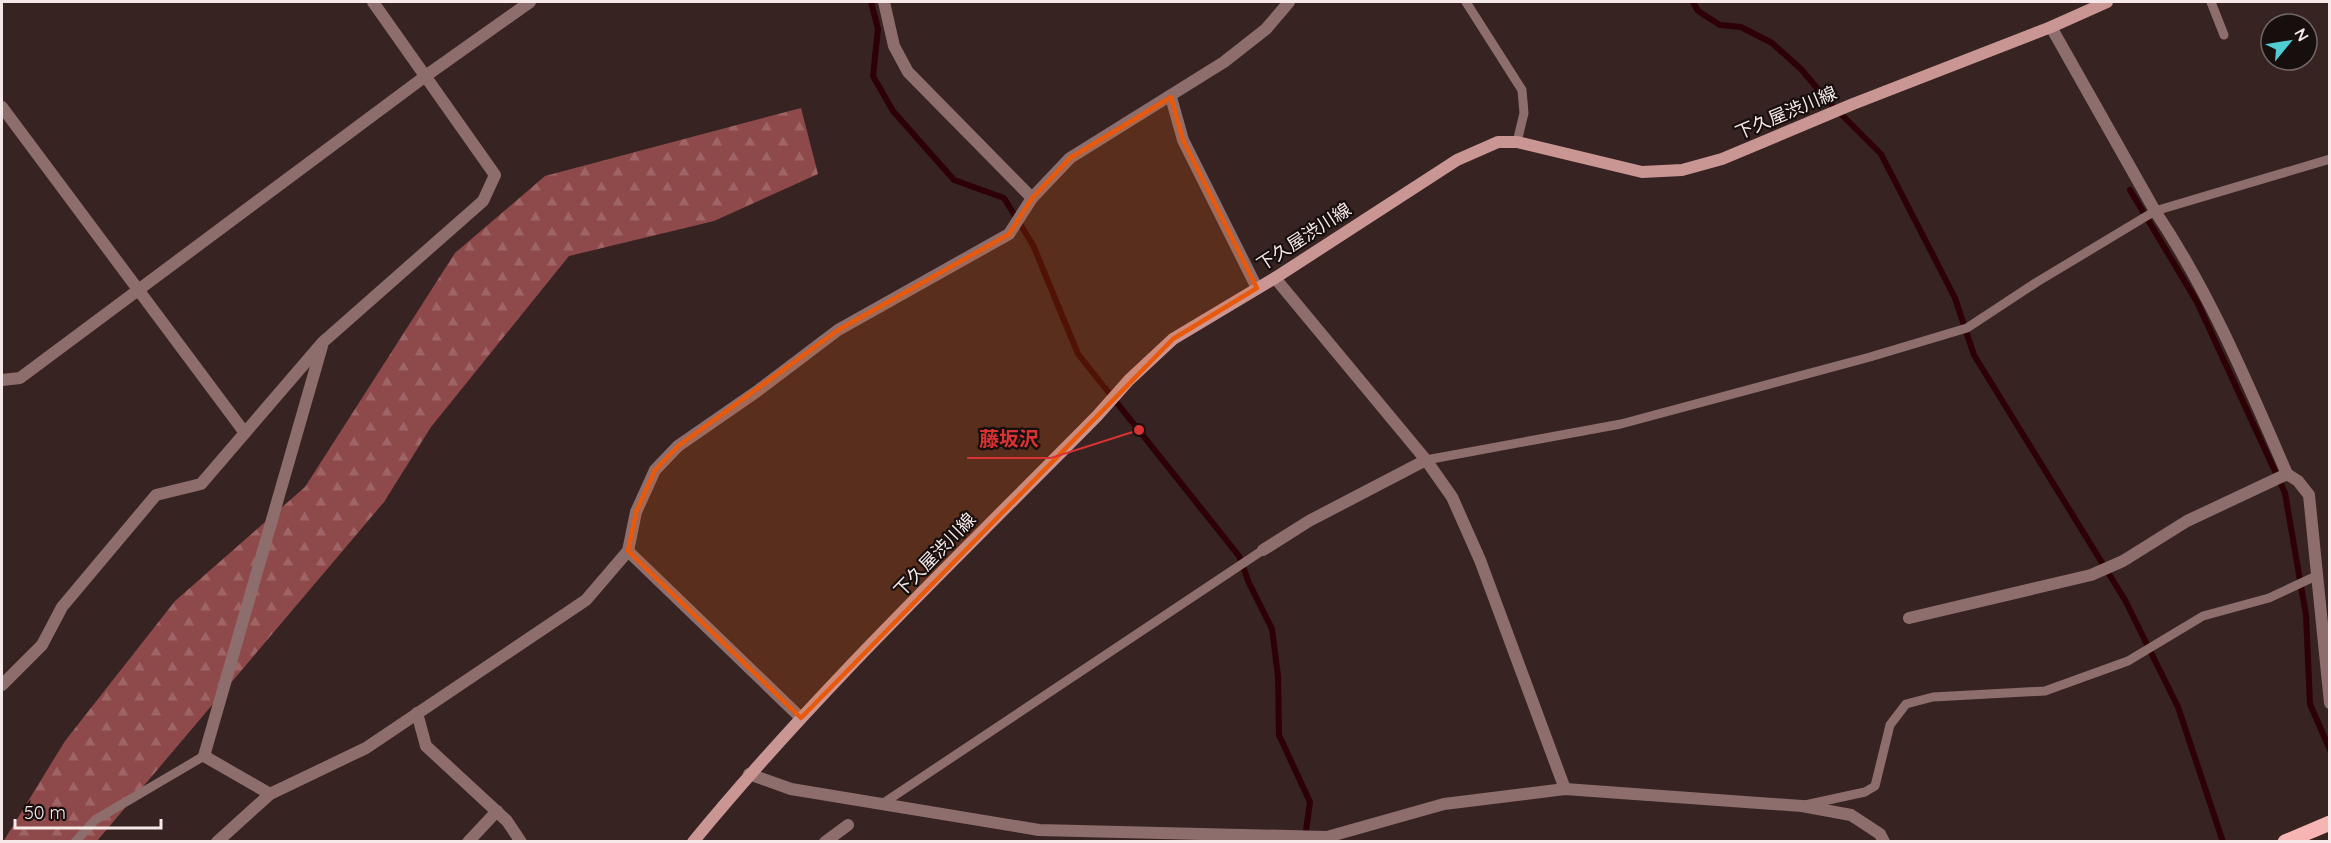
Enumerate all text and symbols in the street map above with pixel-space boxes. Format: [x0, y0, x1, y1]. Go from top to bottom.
north arrow [2259, 12, 2319, 72]
text: N [2290, 24, 2314, 45]
street label: 下久屋渋川線 [1732, 81, 1840, 144]
street label: 下久屋渋川線 [1252, 198, 1355, 276]
callout: 藤坂沢 [967, 420, 1051, 458]
text: 藤坂沢 [979, 426, 1039, 451]
street label: 下久屋渋川線 [889, 508, 980, 601]
scale bar [15, 792, 160, 830]
text: 50 m [24, 801, 66, 824]

